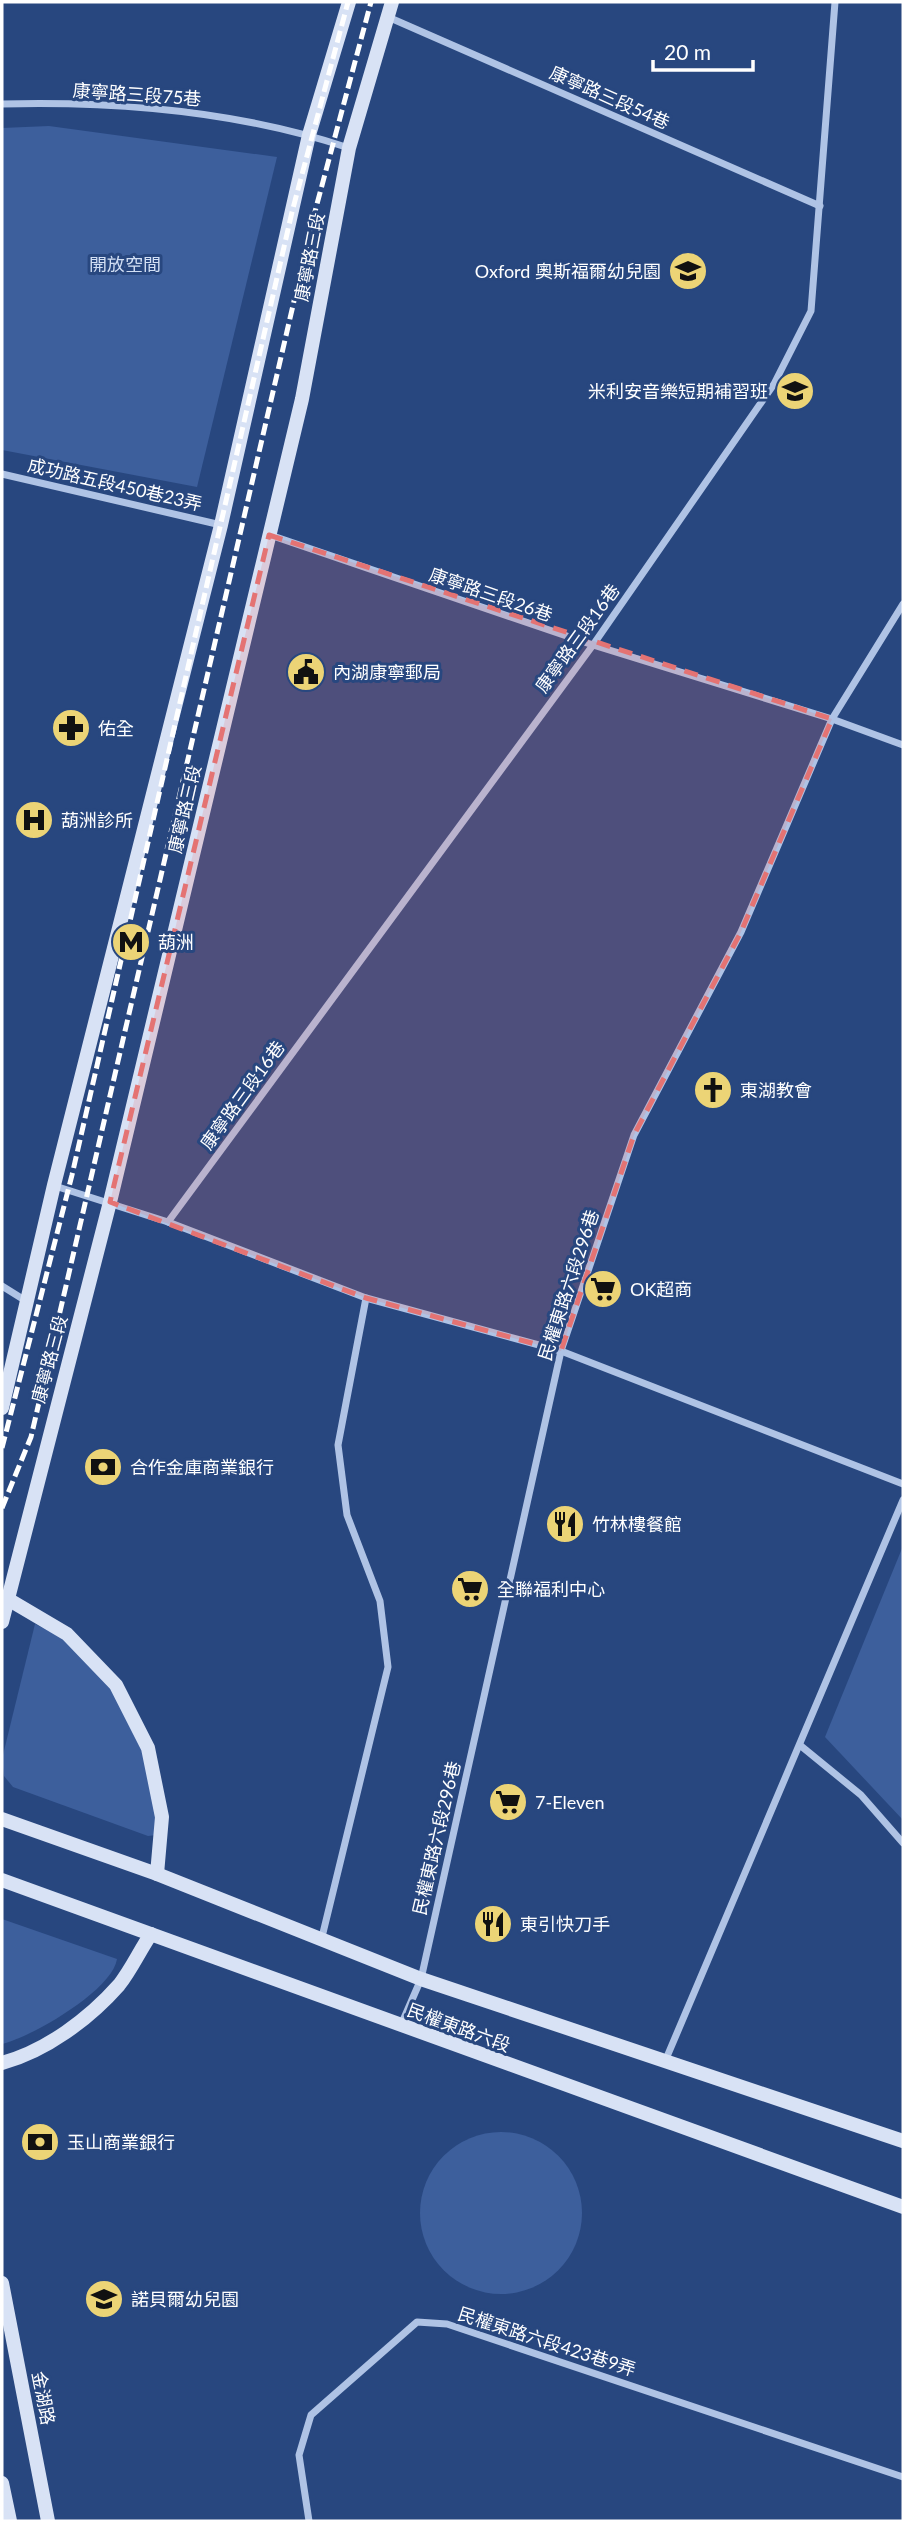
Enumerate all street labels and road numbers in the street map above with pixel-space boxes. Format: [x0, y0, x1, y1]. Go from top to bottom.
street label: 康寧路三段54巷 [547, 61, 673, 133]
street label: 康寧路三段75巷 [72, 79, 202, 109]
street label: 康寧路三段 [290, 211, 328, 303]
street label: 成功路五段450巷23弄 [26, 453, 204, 515]
street label: 康寧路三段26巷 [426, 563, 556, 625]
street label: 康寧路三段16巷 [530, 579, 624, 697]
street label: 康寧路三段 [163, 763, 205, 855]
street label: 康寧路三段16巷 [195, 1036, 289, 1154]
street label: 民權東路六段296巷 [533, 1207, 603, 1363]
street label: 康寧路三段 [27, 1313, 71, 1405]
street label: 民權東路六段296巷 [408, 1759, 464, 1917]
street label: 民權東路六段 [404, 1998, 514, 2056]
street label: 民權東路六段423巷9弄 [455, 2302, 639, 2380]
street label: 金湖路 [28, 2369, 60, 2427]

